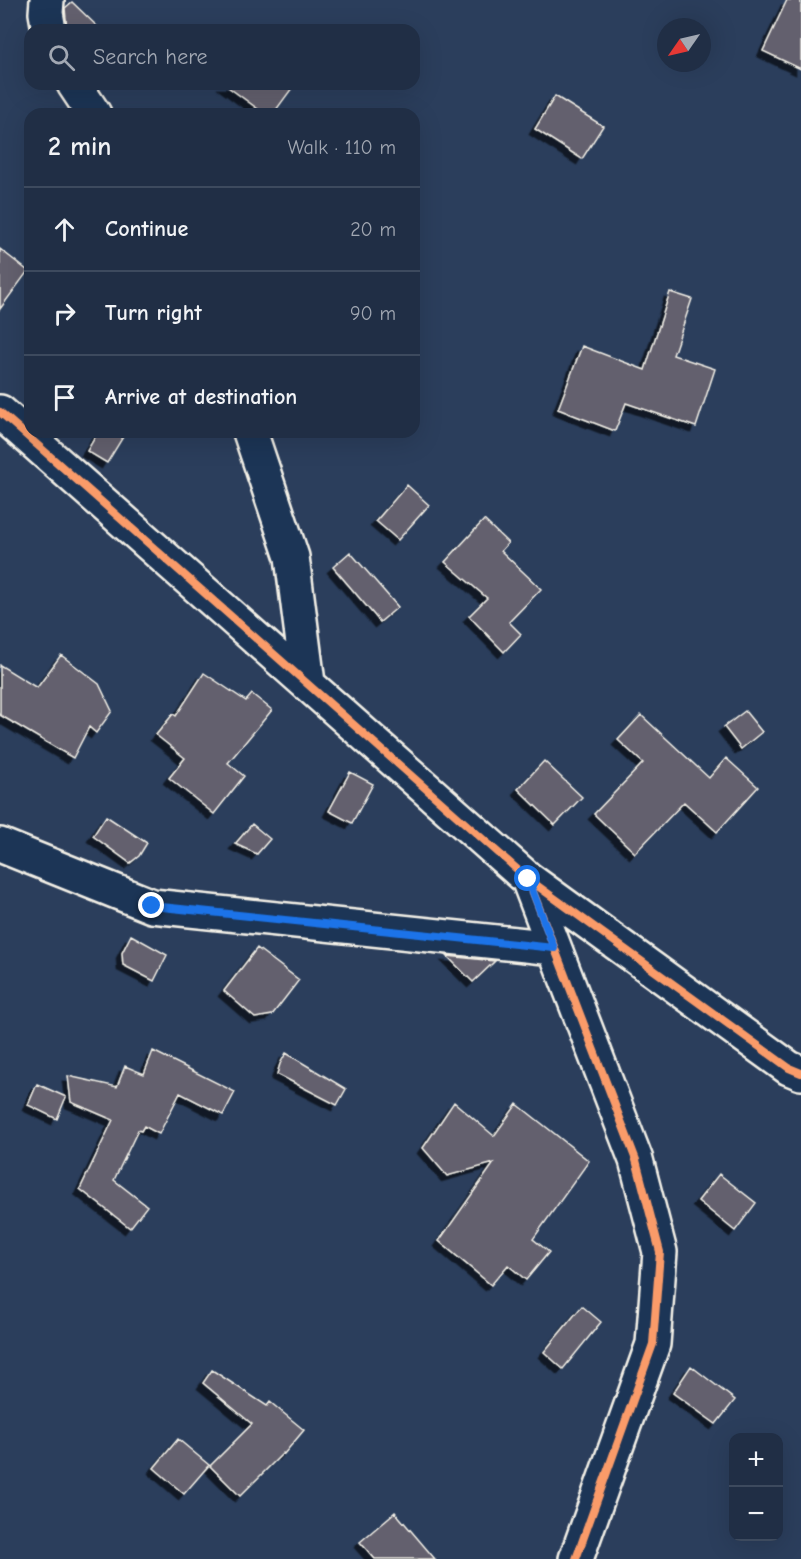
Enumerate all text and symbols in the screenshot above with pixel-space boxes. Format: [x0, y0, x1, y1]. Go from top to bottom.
north arrow [657, 18, 711, 72]
search box [24, 24, 420, 90]
icon: search [45, 41, 78, 74]
text: Search here [93, 44, 208, 70]
text: 2 min [48, 132, 111, 162]
text: Walk · 110 m [288, 136, 396, 159]
icon: ahead [48, 213, 81, 246]
text: Continue [105, 216, 188, 242]
text: 20 m [350, 218, 396, 241]
icon: right [48, 297, 81, 330]
text: Turn right [105, 300, 202, 326]
text: 90 m [350, 302, 396, 325]
icon: arrive [48, 381, 81, 414]
text: Arrive at destination [105, 384, 297, 410]
route start [514, 865, 540, 891]
route end [138, 892, 164, 918]
map controls [729, 1433, 783, 1541]
button: + [729, 1433, 783, 1487]
button: − [729, 1487, 783, 1541]

